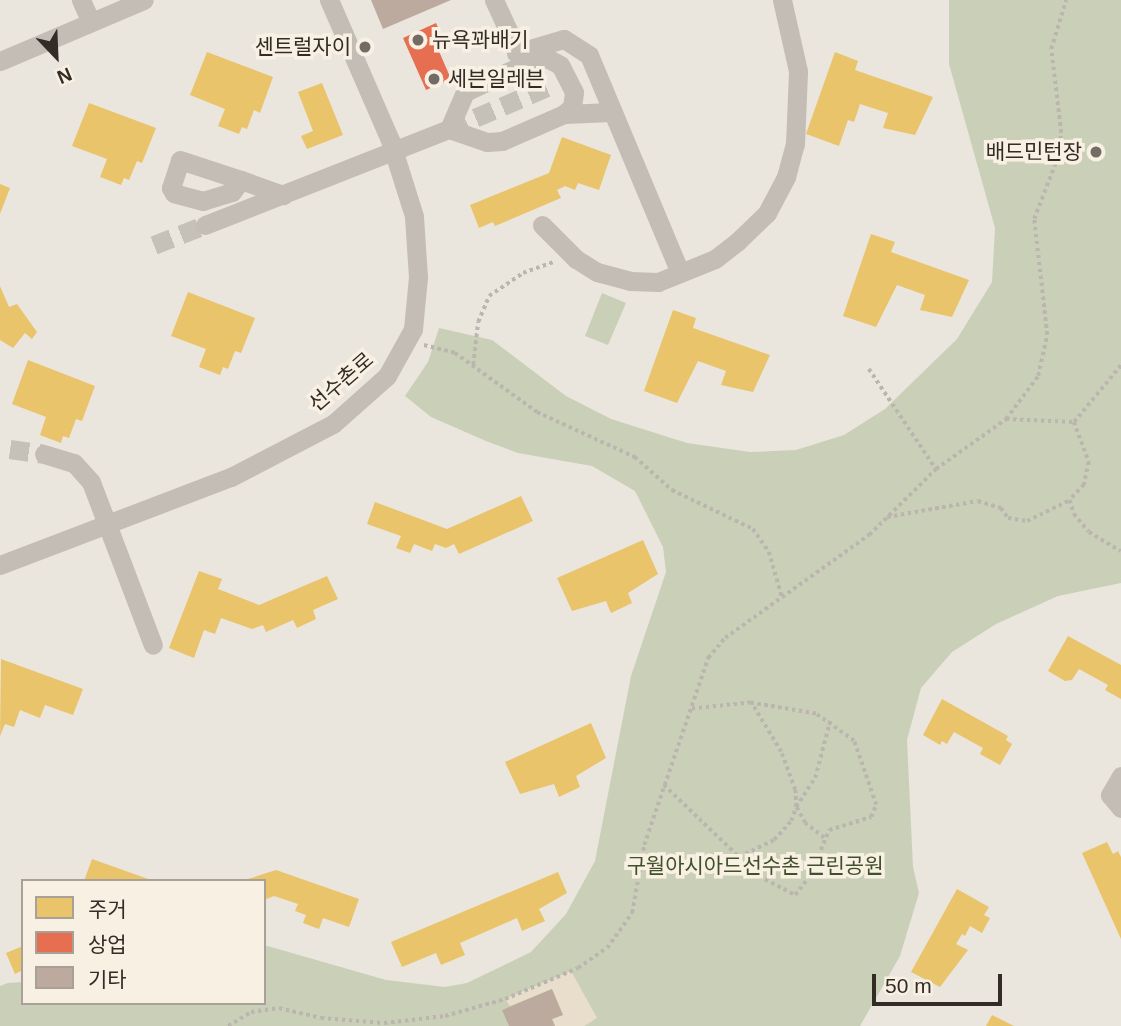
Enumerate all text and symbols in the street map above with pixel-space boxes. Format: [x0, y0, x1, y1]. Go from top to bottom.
north arrow [21, 21, 91, 91]
place label: 뉴욕꽈배기 [432, 27, 529, 53]
marker: 뉴욕꽈배기 [410, 32, 426, 48]
place label: 센트럴자이 [254, 34, 351, 60]
marker: 센트럴자이 [357, 39, 373, 55]
text: N [54, 63, 75, 88]
place label: 세븐일레븐 [448, 66, 545, 92]
marker: 세븐일레븐 [426, 71, 442, 87]
place label: 배드민턴장 [985, 139, 1082, 165]
marker: 배드민턴장 [1088, 144, 1104, 160]
street label: 선수촌로 [304, 347, 378, 417]
park label: 구월아시아드선수촌 근린공원 [627, 853, 883, 879]
legend [21, 879, 266, 1005]
text: 주거 [88, 898, 127, 921]
text: 상업 [88, 933, 127, 956]
scale bar [876, 960, 1006, 1004]
text: 기타 [88, 968, 127, 991]
text: 50 m [885, 974, 932, 997]

